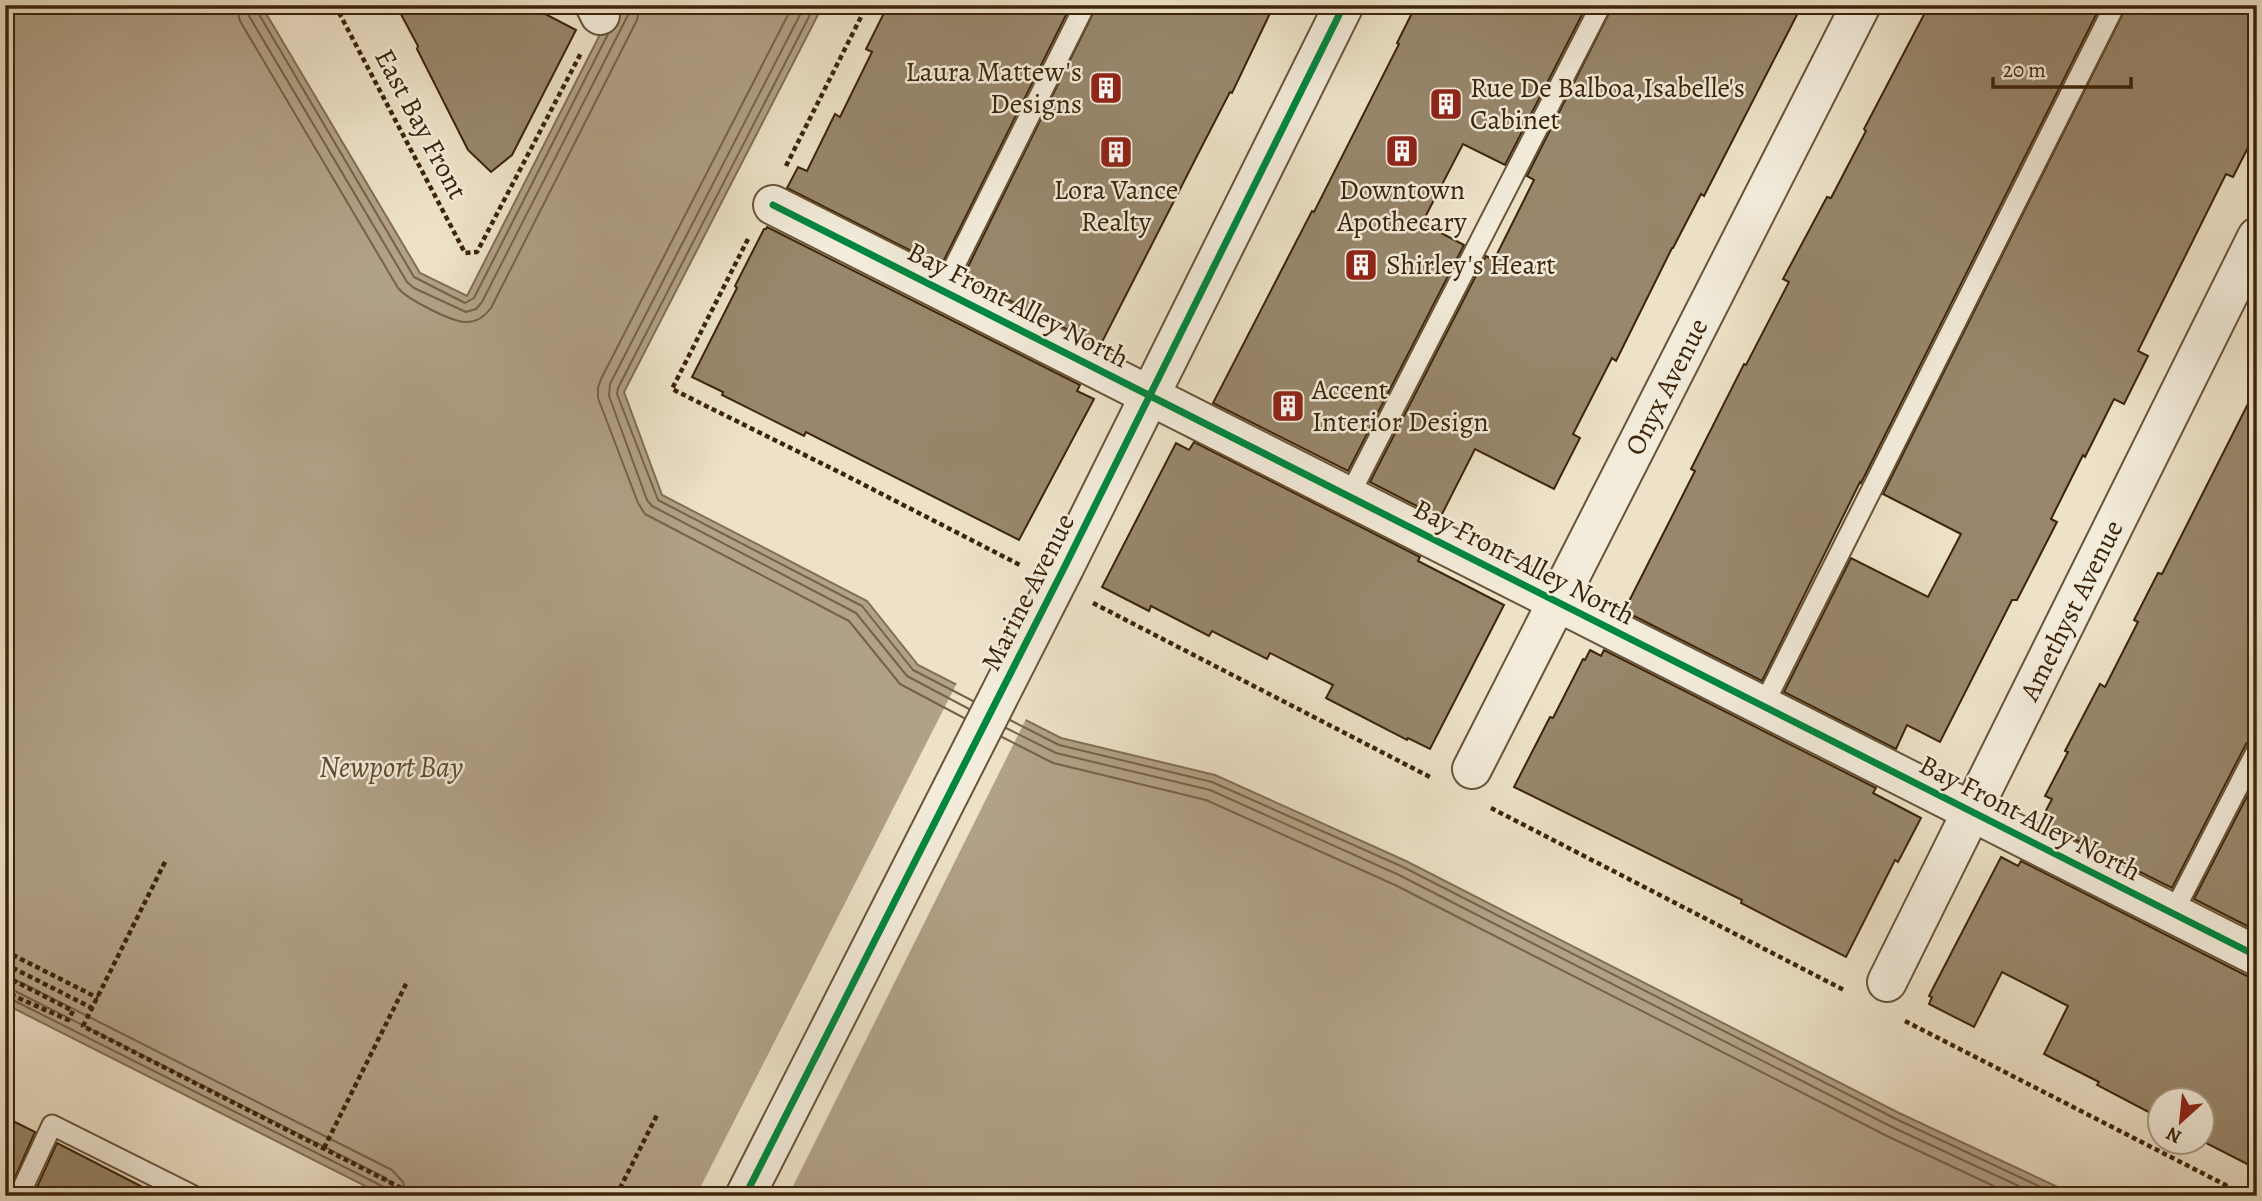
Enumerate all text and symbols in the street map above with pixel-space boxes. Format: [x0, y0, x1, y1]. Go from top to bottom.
street label: East Bay Front [365, 42, 477, 206]
scale bar [1993, 46, 2131, 90]
place label: Laura Mattew's Designs [905, 53, 1082, 123]
text: 20 m [2003, 56, 2046, 84]
building icon: Laura Mattew's Designs [1087, 69, 1125, 107]
place label: Rue De Balboa,Isabelle's Cabinet [1470, 69, 1745, 139]
building icon: Rue De Balboa,Isabelle's Cabinet [1427, 85, 1465, 123]
building icon: Downtown Apothecary [1383, 132, 1421, 170]
building icon: Lora Vance Realty [1097, 133, 1135, 171]
place label: Lora Vance Realty [1054, 171, 1178, 241]
place label: Downtown Apothecary [1336, 171, 1467, 241]
street label: Bay Front Alley North [901, 233, 1135, 377]
building icon: Shirley's Heart [1342, 246, 1380, 284]
place label: Shirley's Heart [1386, 246, 1556, 284]
street label: Onyx Avenue [1616, 312, 1717, 462]
place label: Accent Interior Design [1311, 371, 1489, 441]
building icon: Accent Interior Design [1269, 387, 1307, 425]
street label: Bay Front Alley North [1407, 490, 1641, 634]
street label: Marine Avenue [972, 507, 1084, 677]
street label: Amethyst Avenue [2010, 514, 2132, 708]
street label: Bay Front Alley North [1913, 746, 2147, 890]
water label: Newport Bay [319, 747, 463, 787]
north arrow [2146, 1086, 2216, 1156]
text: N [2162, 1120, 2186, 1150]

